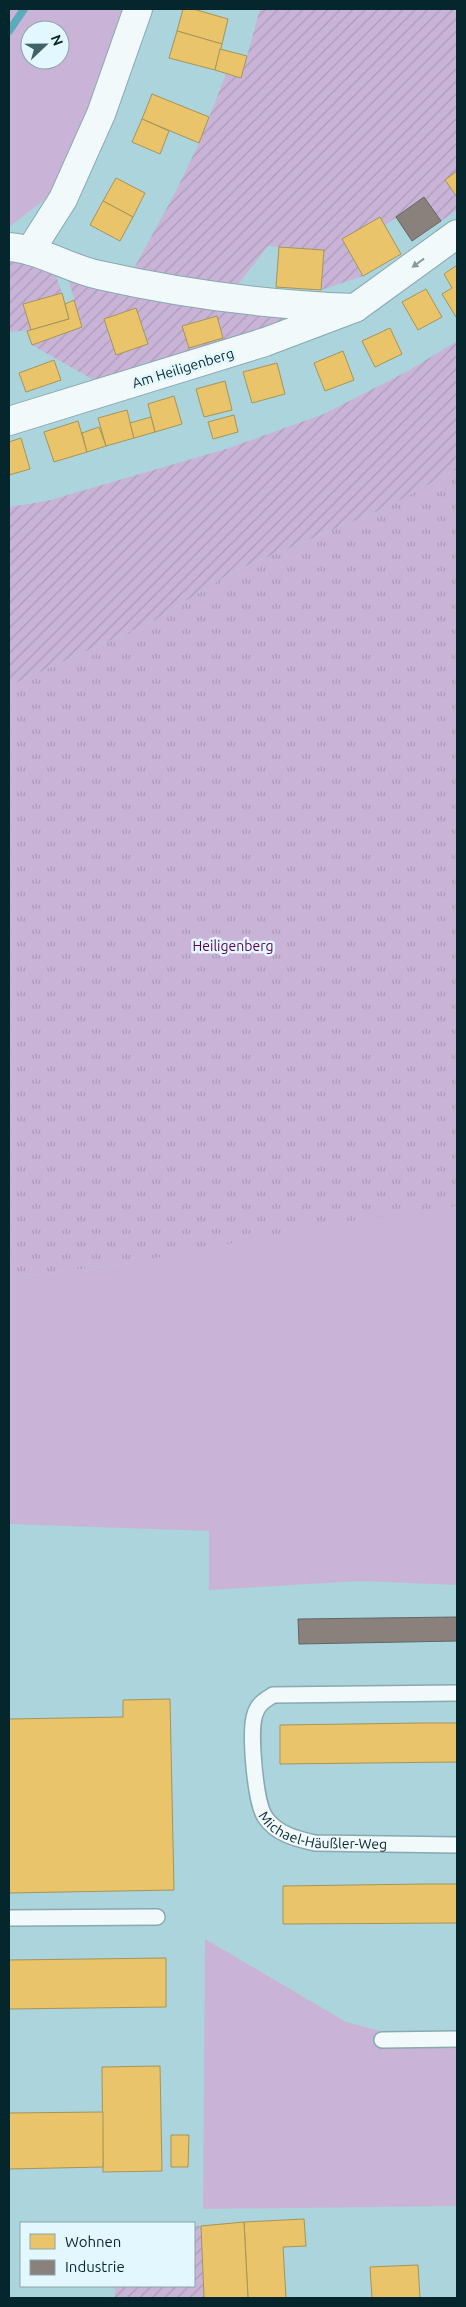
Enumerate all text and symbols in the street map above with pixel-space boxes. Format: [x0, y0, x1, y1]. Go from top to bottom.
north arrow [20, 20, 70, 70]
text: N [48, 32, 66, 48]
one-way arrow [411, 258, 425, 268]
street label: Am Heiligenberg [130, 345, 236, 391]
park label: Heiligenberg [193, 938, 274, 954]
street label: Michael-Häußler-Weg [255, 1808, 387, 1852]
legend [20, 2222, 195, 2287]
text: Wohnen [65, 2233, 121, 2250]
text: Industrie [65, 2258, 125, 2275]

